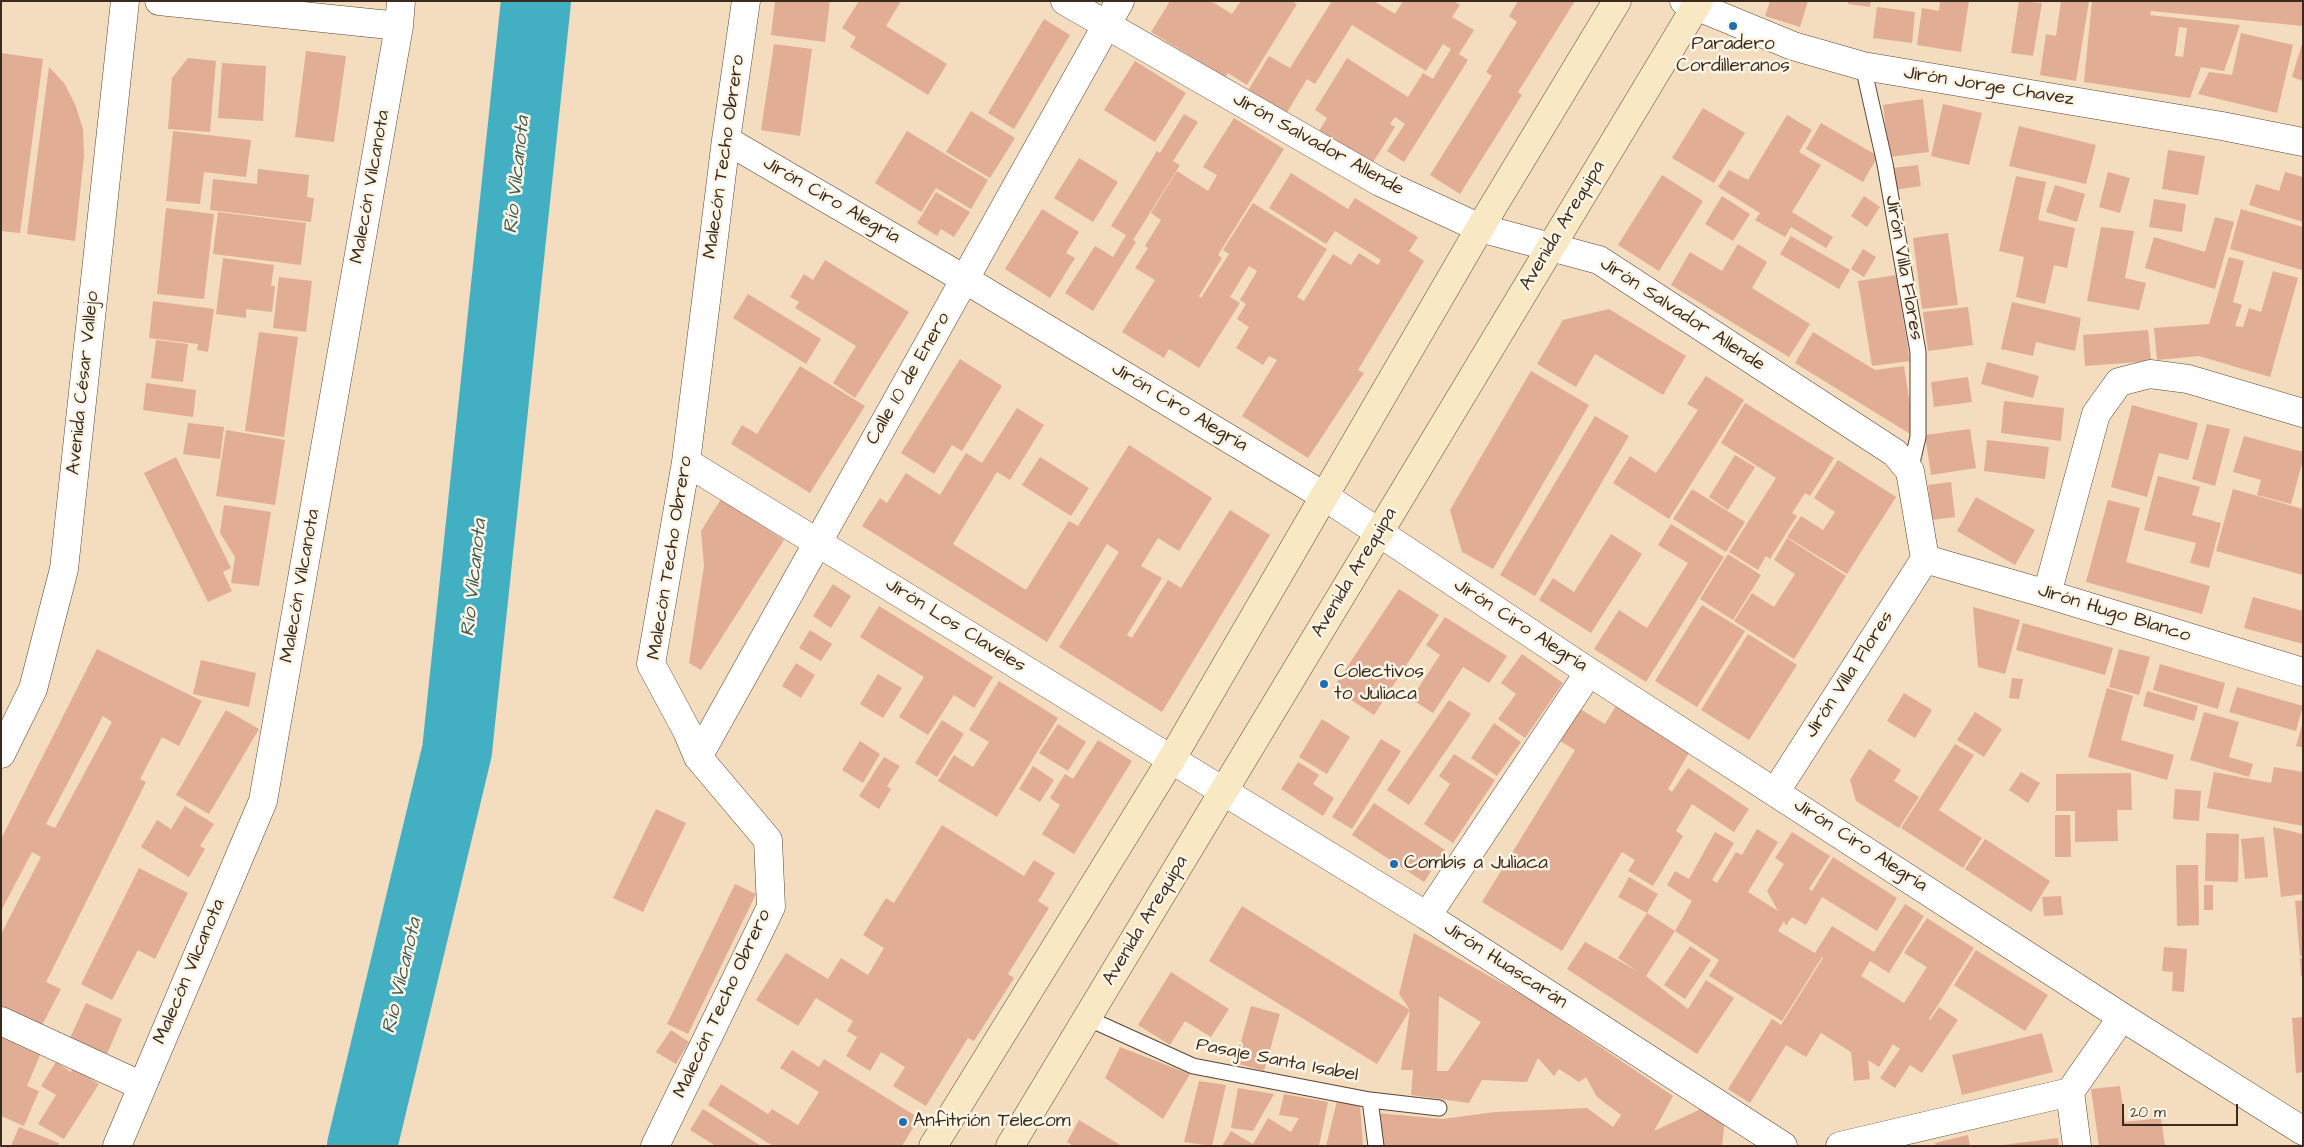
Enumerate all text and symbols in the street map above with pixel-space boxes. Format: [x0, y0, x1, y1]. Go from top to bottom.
marker: Paradero Cordilleranos [1727, 20, 1739, 32]
place label: Paradero Cordilleranos [1676, 34, 1790, 78]
street label: Malecón Techo Obrero [699, 54, 751, 260]
street label: Jirón Jorge Chavez [1902, 62, 2076, 112]
street label: Jirón Salvador Allende [1228, 88, 1408, 202]
street label: Malecón Vilcanota [346, 108, 396, 266]
water label: Río Vilcanota [500, 115, 536, 235]
street label: Jirón Ciro Alegría [758, 152, 904, 250]
street label: Avenida Arequipa [1515, 157, 1611, 295]
street label: Jirón Villa Flores [1879, 194, 1927, 342]
street label: Jirón Salvador Allende [1595, 253, 1769, 377]
street label: Avenida César Vallejo [63, 290, 105, 476]
street label: Calle 10 de Enero [862, 309, 956, 449]
street label: Jirón Ciro Alegría [1107, 358, 1251, 458]
street label: Malecón Techo Obrero [644, 455, 698, 661]
street label: Avenida Arequipa [1307, 504, 1403, 642]
street label: Malecón Vilcanota [276, 507, 326, 665]
water label: Río Vilcanota [457, 518, 493, 638]
street label: Jirón Los Claveles [881, 574, 1029, 678]
street label: Jirón Ciro Alegría [1449, 574, 1591, 678]
street label: Jirón Hugo Blanco [2035, 580, 2193, 648]
street label: Jirón Villa Flores [1801, 607, 1899, 743]
place label: Colectivos to Juliaca [1334, 662, 1424, 706]
marker: Colectivos to Juliaca [1318, 678, 1330, 690]
street label: Jirón Ciro Alegría [1789, 794, 1931, 898]
street label: Avenida Arequipa [1098, 852, 1194, 990]
place label: Combis a Juliaca [1404, 853, 1548, 875]
marker: Combis a Juliaca [1388, 858, 1400, 870]
street label: Malecón Vilcanota [149, 896, 231, 1048]
street label: Malecón Techo Obrero [669, 906, 777, 1102]
water label: Río Vilcanota [378, 916, 428, 1036]
street label: Jirón Huascarán [1439, 918, 1571, 1014]
street label: Pasaje Santa Isabel [1194, 1034, 1360, 1088]
scale bar [2124, 1094, 2240, 1126]
text: 20 m [2130, 1102, 2166, 1123]
place label: Anfitrión Telecom [913, 1111, 1071, 1133]
marker: Anfitrión Telecom [897, 1116, 909, 1128]

